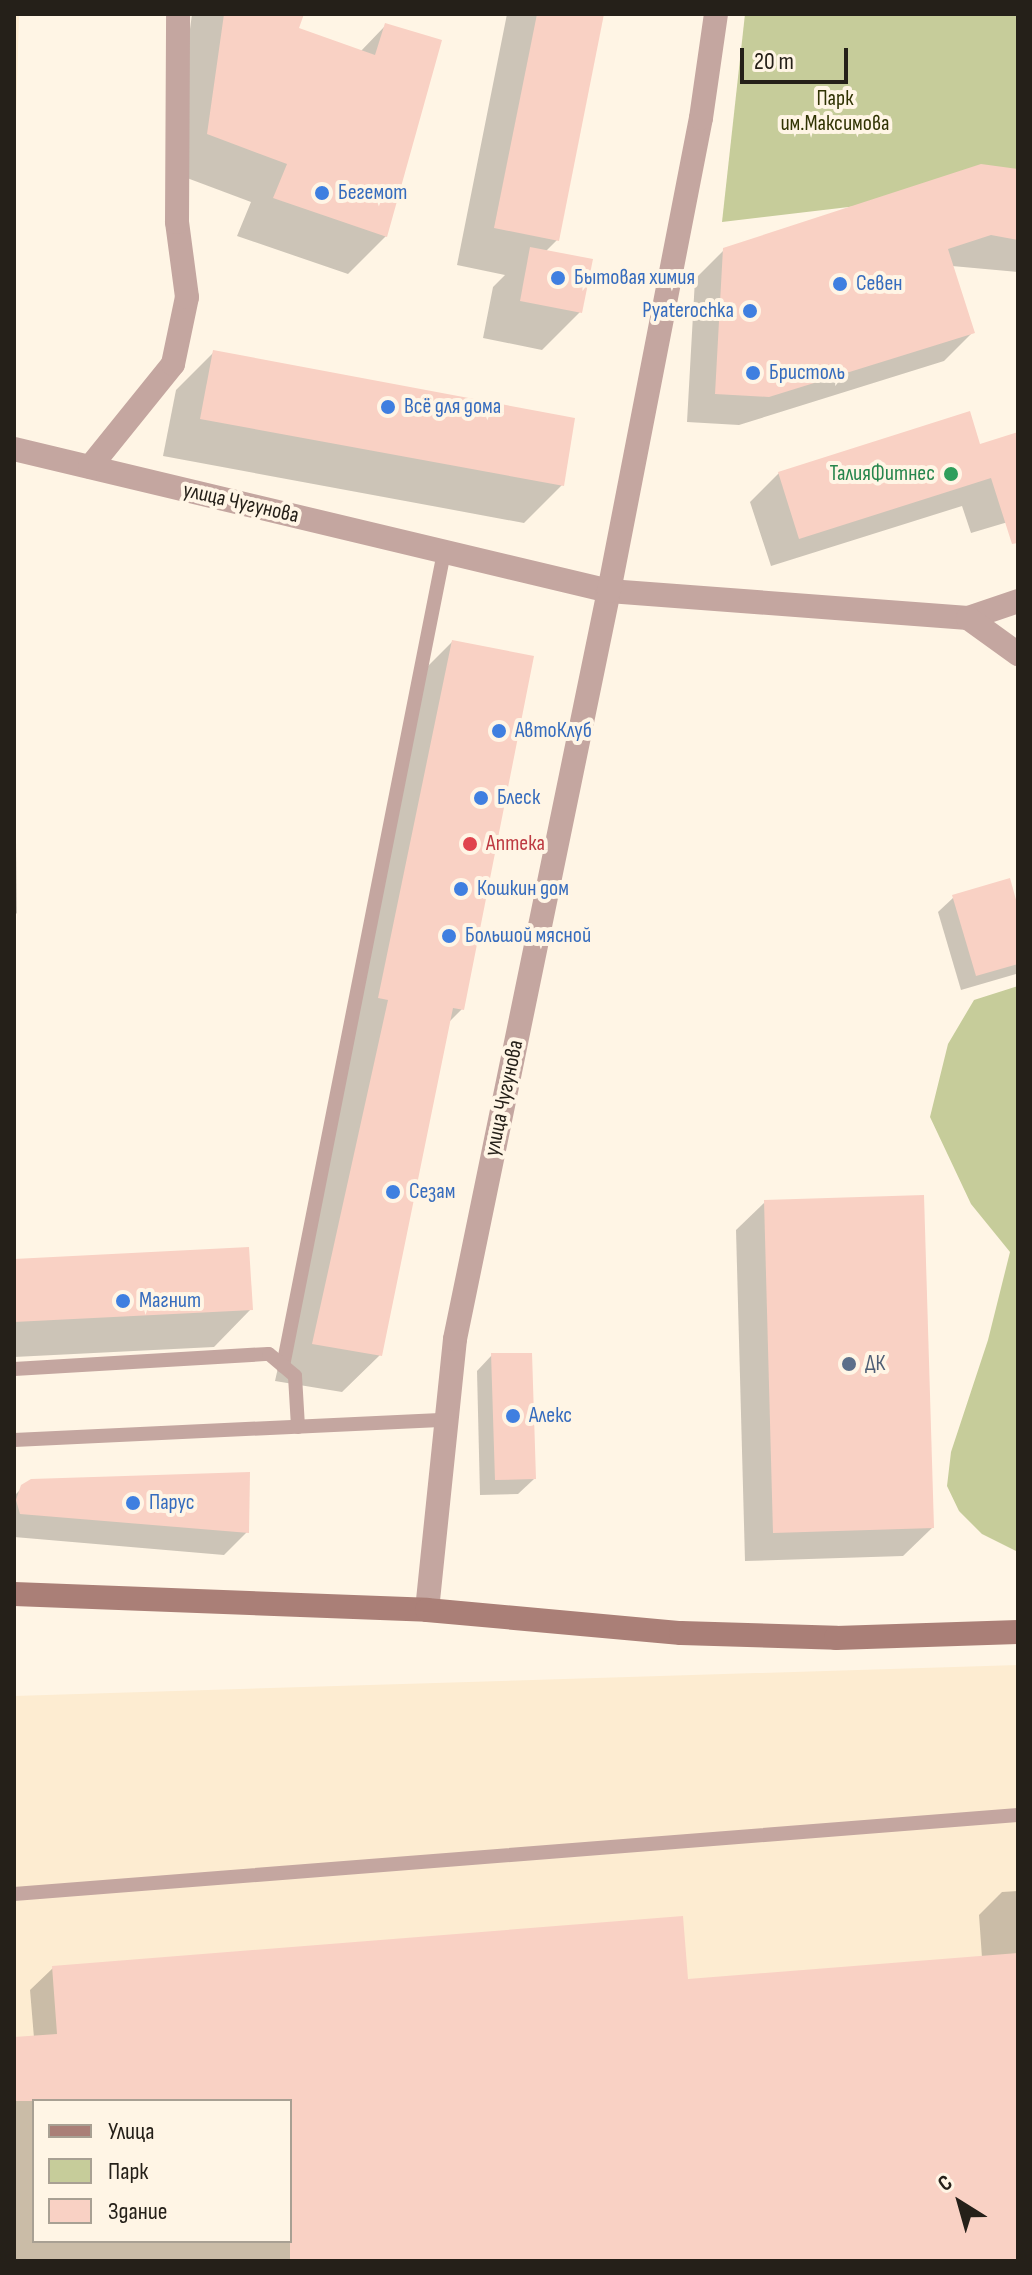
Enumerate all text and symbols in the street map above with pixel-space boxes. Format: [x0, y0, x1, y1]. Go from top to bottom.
scale bar [744, 32, 852, 82]
text: 20 m [754, 47, 794, 76]
park label: Парк им.Максимова [780, 85, 890, 136]
place label: Бегемот [338, 180, 407, 206]
marker: Бегемот [313, 184, 331, 202]
place label: Бытовая химия [574, 265, 695, 291]
marker: Бытовая химия [549, 269, 567, 287]
place label: Севен [856, 271, 903, 297]
marker: Севен [831, 275, 849, 293]
place label: Pyaterochka [642, 298, 734, 324]
marker: Pyaterochka [741, 302, 759, 320]
place label: Бристоль [769, 360, 845, 386]
marker: Бристоль [744, 364, 762, 382]
place label: Всё для дома [404, 394, 501, 420]
marker: Всё для дома [379, 398, 397, 416]
place label: ТалияФитнес [829, 461, 935, 487]
marker: ТалияФитнес [942, 465, 960, 483]
street label: улица Чугунова [181, 477, 301, 529]
place label: АвтоКлуб [515, 718, 592, 744]
marker: АвтоКлуб [490, 722, 508, 740]
place label: Блеск [497, 785, 540, 811]
marker: Блеск [472, 789, 490, 807]
place label: Аптека [486, 831, 545, 857]
marker: Аптека [461, 835, 479, 853]
place label: Кошкин дом [477, 876, 569, 902]
marker: Кошкин дом [452, 880, 470, 898]
place label: Большой мясной [465, 923, 591, 949]
marker: Большой мясной [440, 927, 458, 945]
street label: улица Чугунова [479, 1038, 529, 1158]
place label: Сезам [409, 1179, 455, 1205]
marker: Сезам [384, 1183, 402, 1201]
place label: Магнит [139, 1288, 201, 1314]
marker: Магнит [114, 1292, 132, 1310]
place label: ДК [865, 1351, 885, 1377]
marker: ДК [840, 1355, 858, 1373]
place label: Алекс [529, 1403, 572, 1429]
marker: Алекс [504, 1407, 522, 1425]
place label: Парус [149, 1490, 195, 1516]
marker: Парус [124, 1494, 142, 1512]
legend [32, 2099, 292, 2243]
text: Улица [108, 2117, 154, 2146]
text: Парк [108, 2157, 148, 2186]
north arrow [920, 2163, 1000, 2243]
text: С [933, 2169, 958, 2198]
text: Здание [108, 2197, 167, 2226]

